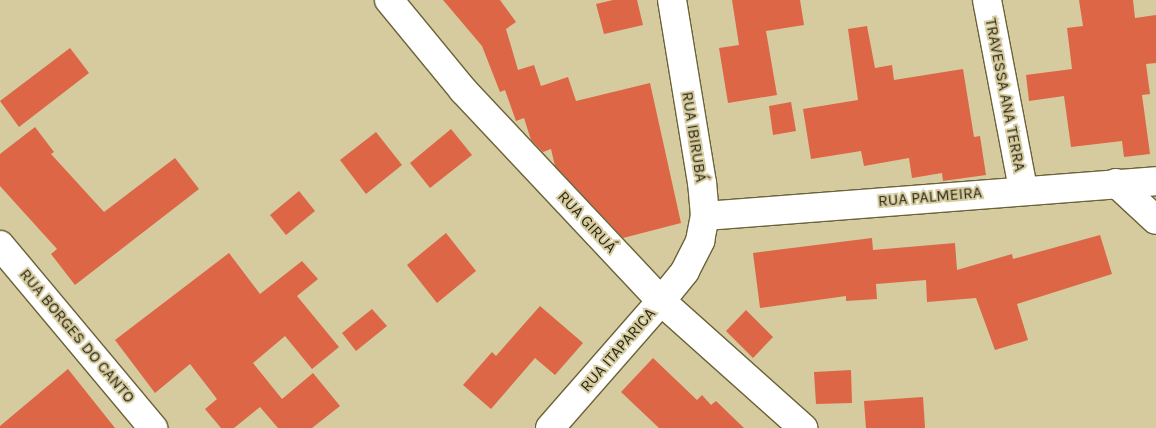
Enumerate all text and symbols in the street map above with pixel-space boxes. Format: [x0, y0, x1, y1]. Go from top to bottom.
street label: TRAVESSA ANA TERRA [981, 17, 1029, 173]
street label: RUA IBIRUBÁ [677, 90, 711, 184]
street label: RUA PALMEIRA [877, 183, 983, 211]
street label: RUA GIRUÁ [554, 187, 620, 257]
street label: RUA BORGES DO CANTO [15, 265, 139, 407]
street label: RUA ITAPARICA [576, 304, 660, 396]

